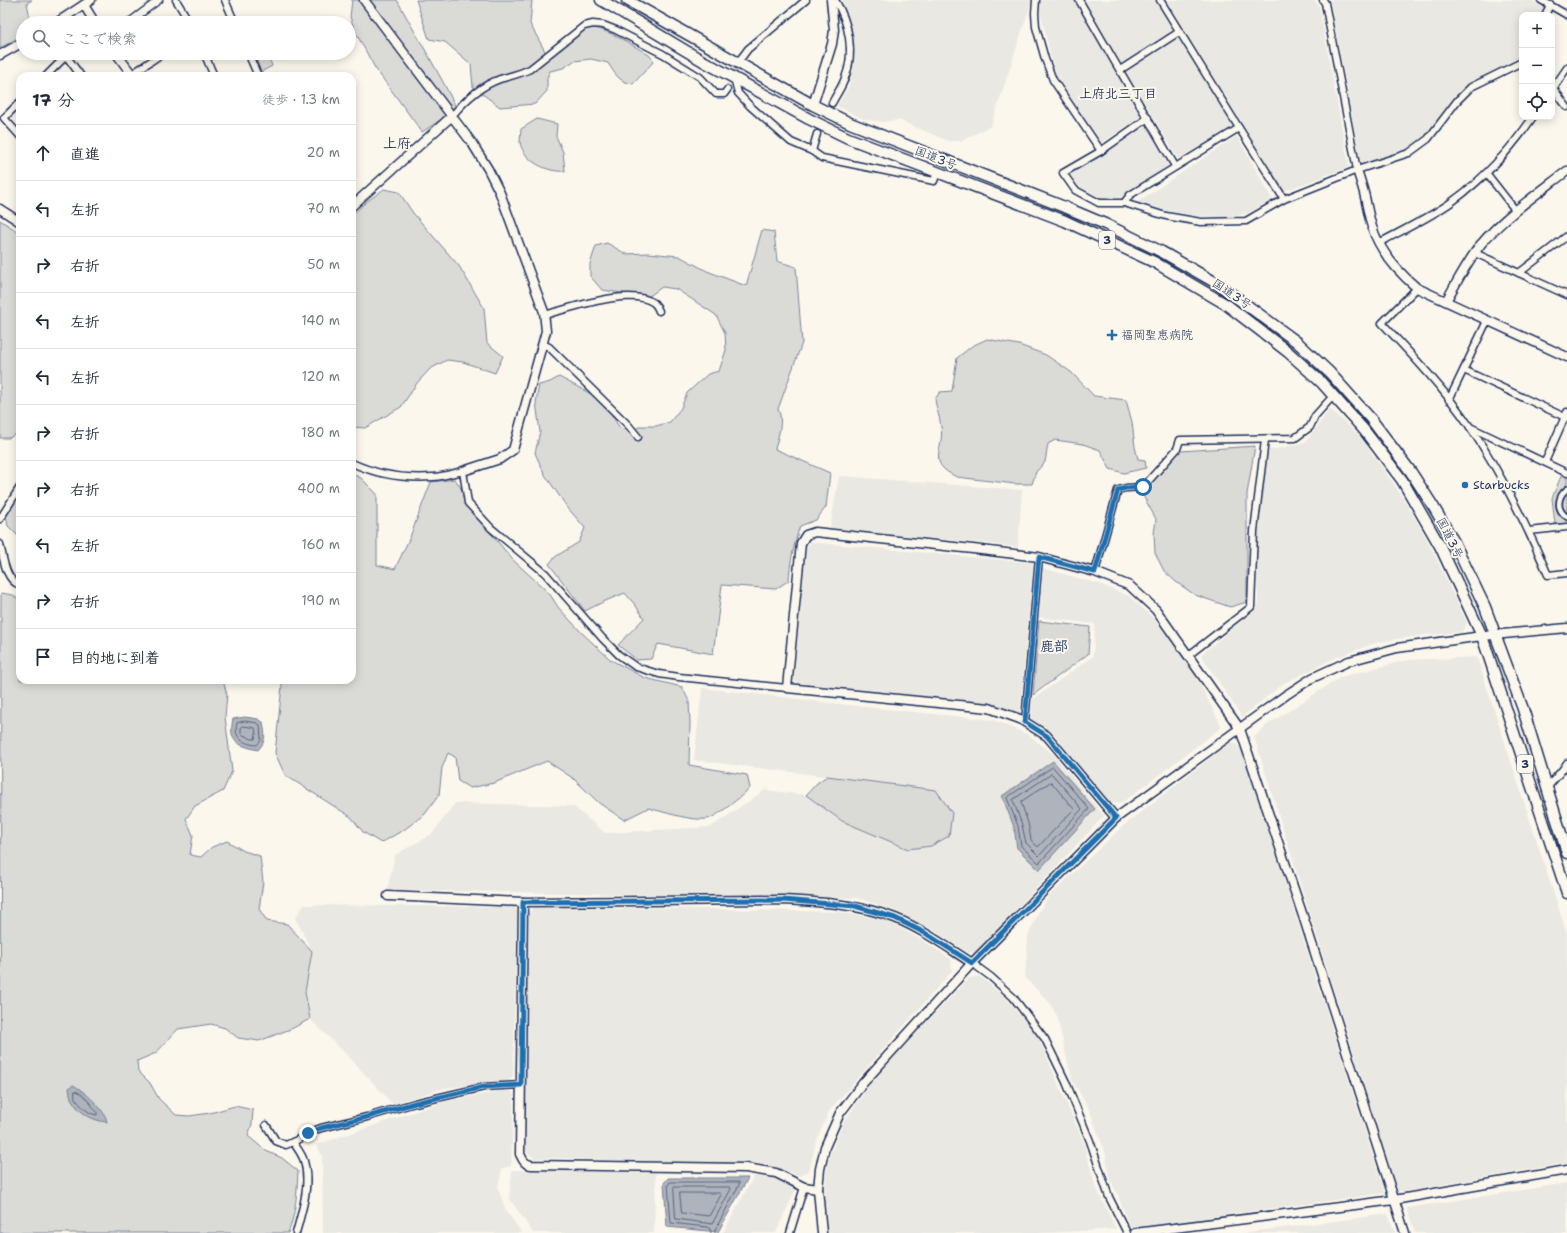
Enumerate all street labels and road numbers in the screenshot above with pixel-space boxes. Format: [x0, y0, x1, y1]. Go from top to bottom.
street label: 国道3号 [912, 143, 960, 173]
road number: 3 [1099, 231, 1115, 249]
street label: 国道3号 [1209, 275, 1255, 313]
street label: 国道3号 [1433, 515, 1467, 561]
road number: 3 [1517, 755, 1533, 773]

